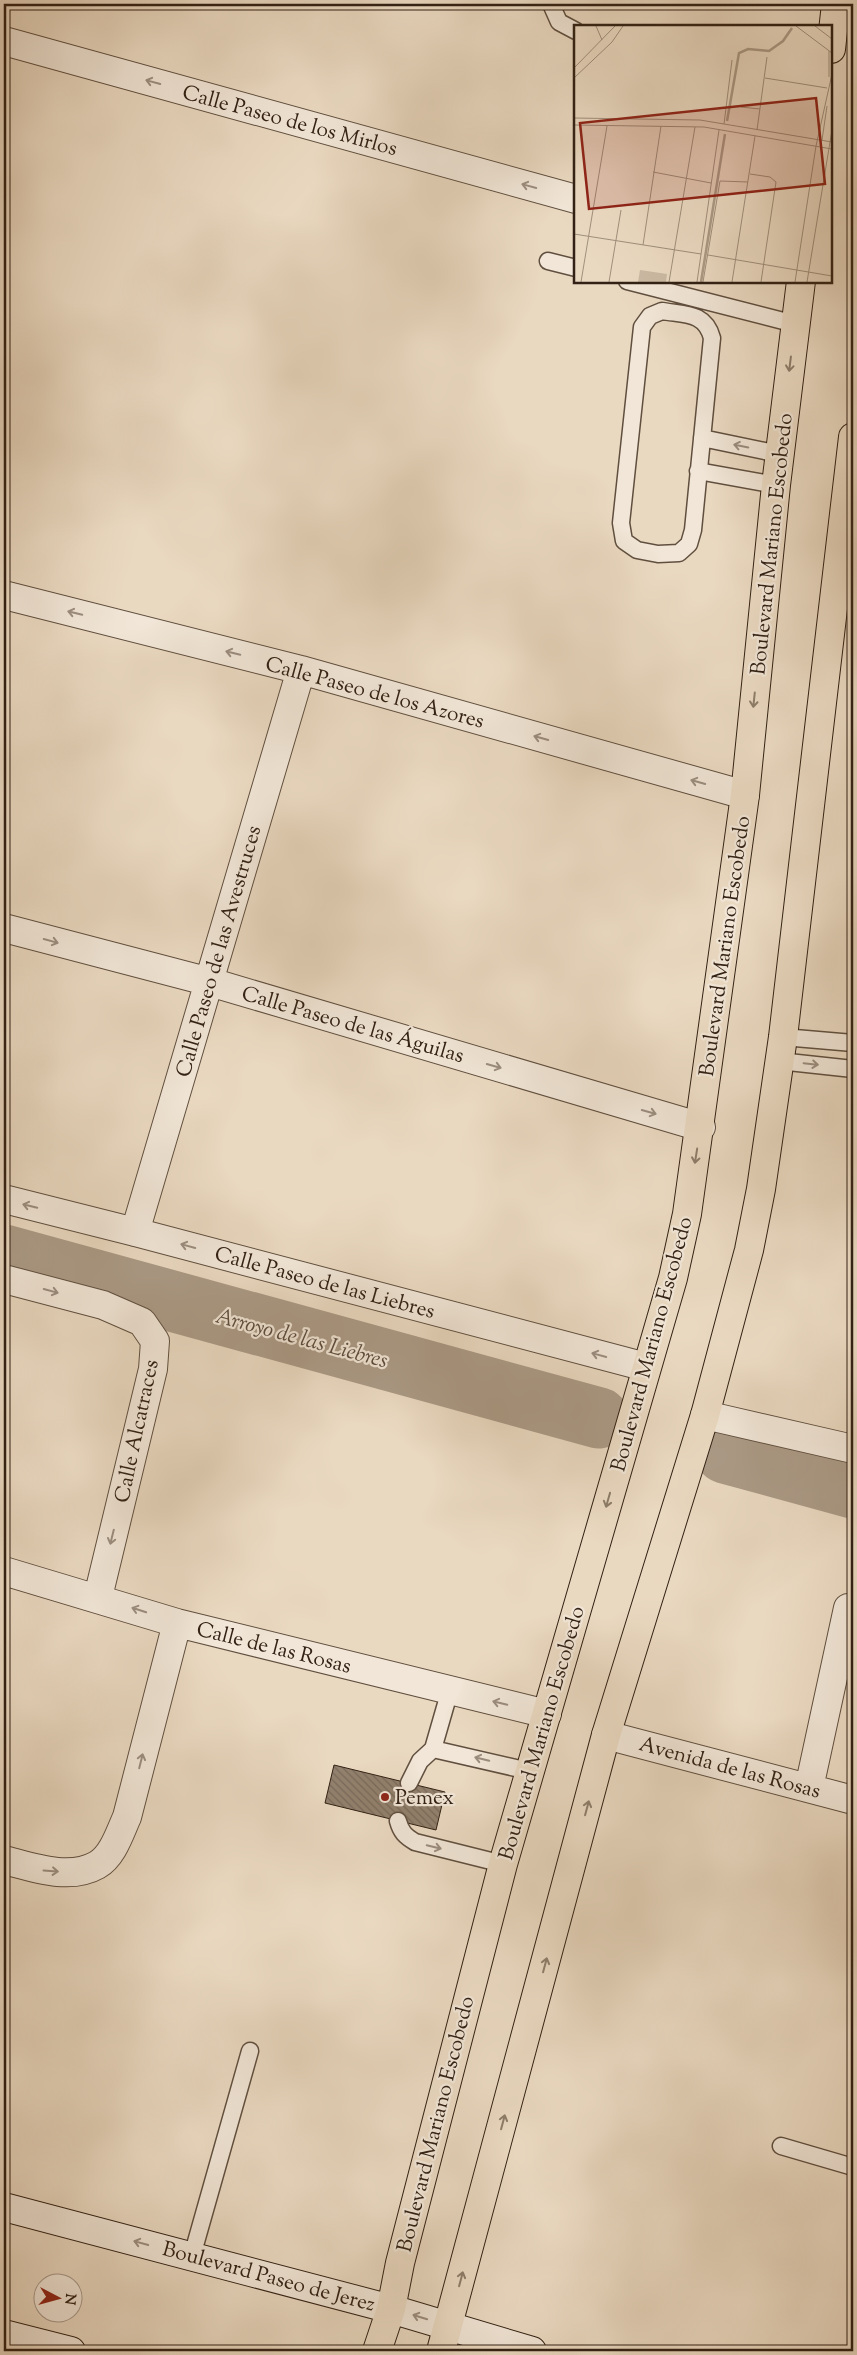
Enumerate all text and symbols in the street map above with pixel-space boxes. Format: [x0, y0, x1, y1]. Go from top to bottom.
inset map [574, 25, 832, 282]
one-way arrow [145, 77, 161, 87]
street label: Calle Paseo de los Mirlos [179, 79, 400, 165]
one-way arrow [521, 181, 537, 191]
one-way arrow [785, 356, 795, 372]
street label: Boulevard Mariano Escobedo [744, 412, 802, 677]
one-way arrow [733, 441, 749, 450]
one-way arrow [68, 608, 84, 617]
one-way arrow [225, 648, 241, 657]
street label: Calle Paseo de los Azores [262, 650, 487, 738]
one-way arrow [749, 692, 759, 708]
one-way arrow [534, 733, 550, 742]
one-way arrow [690, 777, 706, 786]
street label: Boulevard Mariano Escobedo [693, 814, 759, 1079]
street label: Calle Paseo de las Avestruces [170, 822, 270, 1081]
one-way arrow [42, 937, 58, 946]
street label: Calle Paseo de las Águilas [238, 980, 467, 1072]
one-way arrow [802, 1059, 818, 1069]
one-way arrow [485, 1061, 501, 1071]
one-way arrow [641, 1107, 657, 1117]
one-way arrow [691, 1148, 701, 1164]
one-way arrow [23, 1201, 39, 1210]
street label: Boulevard Mariano Escobedo [604, 1214, 701, 1475]
street label: Calle Paseo de las Liebres [211, 1240, 438, 1328]
one-way arrow [180, 1241, 196, 1250]
one-way arrow [42, 1287, 58, 1297]
water label: Arroyo de las Liebres [212, 1302, 391, 1378]
one-way arrow [591, 1350, 607, 1359]
street label: Calle Alcatraces [108, 1357, 168, 1506]
one-way arrow [603, 1491, 613, 1507]
one-way arrow [107, 1528, 117, 1544]
street label: Boulevard Mariano Escobedo [492, 1603, 594, 1864]
one-way arrow [131, 1605, 147, 1615]
street label: Calle de las Rosas [193, 1615, 354, 1683]
one-way arrow [492, 1698, 508, 1707]
street label: Avenida de las Rosas [635, 1730, 824, 1808]
one-way arrow [137, 1754, 146, 1770]
one-way arrow [475, 1754, 491, 1763]
place label: Pemex [395, 1784, 454, 1814]
marker: Pemex [379, 1791, 391, 1803]
one-way arrow [582, 1800, 592, 1816]
one-way arrow [426, 1842, 442, 1852]
one-way arrow [43, 1866, 59, 1876]
one-way arrow [540, 1957, 550, 1973]
street label: Boulevard Mariano Escobedo [391, 1993, 483, 2256]
one-way arrow [499, 2114, 508, 2130]
street label: Boulevard Paseo de Jerez [159, 2235, 378, 2321]
one-way arrow [133, 2237, 149, 2247]
one-way arrow [457, 2271, 466, 2287]
north arrow [32, 2272, 82, 2322]
text: N [58, 2293, 79, 2306]
one-way arrow [412, 2312, 428, 2322]

